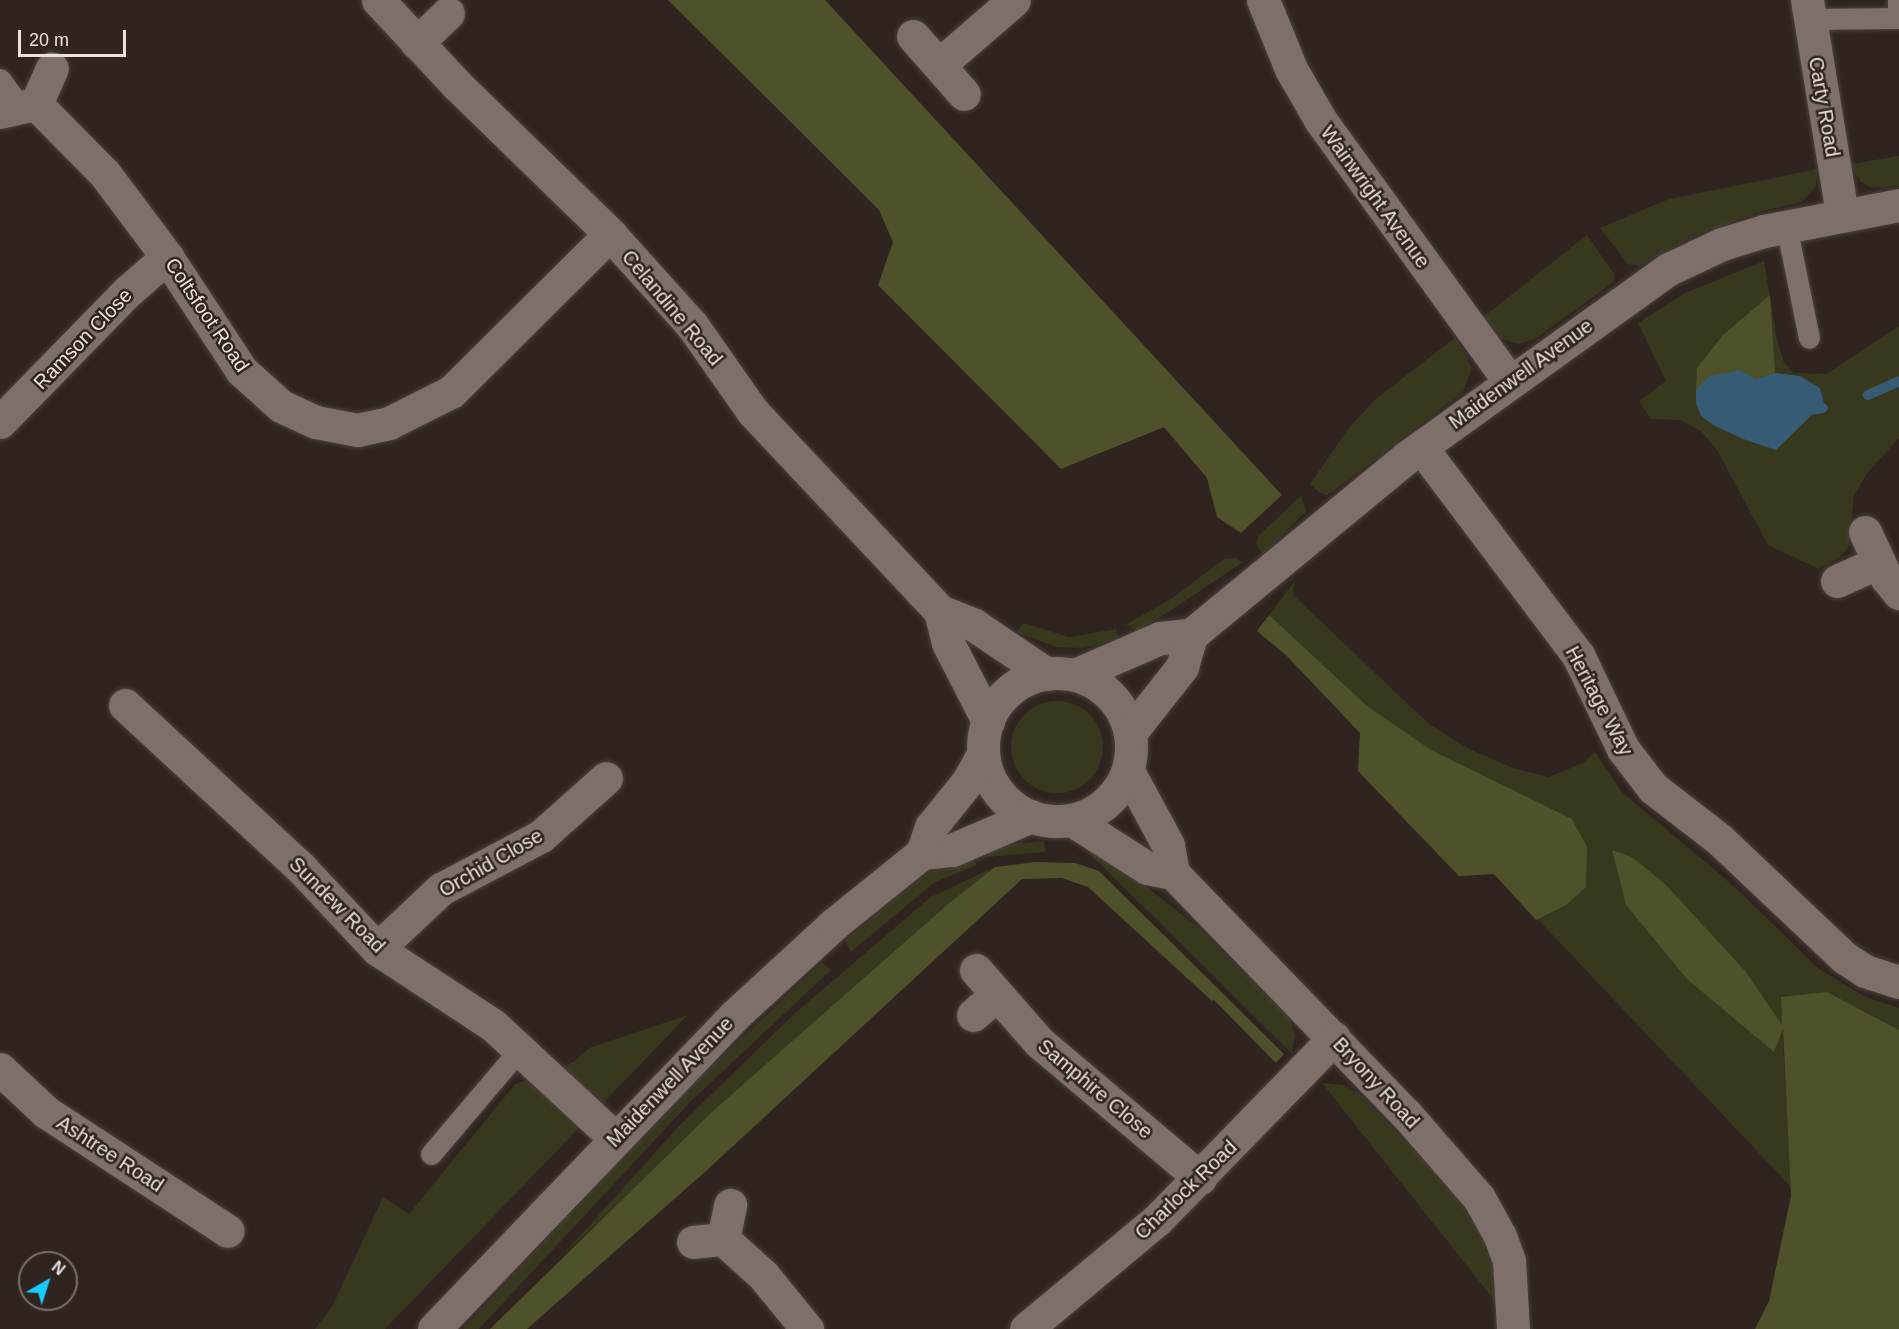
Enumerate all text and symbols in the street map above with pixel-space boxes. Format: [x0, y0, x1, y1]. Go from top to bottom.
scale bar [21, 18, 129, 56]
text: 20 m [29, 30, 69, 50]
street label: Carty Road [1803, 55, 1845, 159]
street label: Wainwright Avenue [1315, 121, 1435, 273]
street label: Celandine Road [617, 245, 727, 371]
street label: Coltsfoot Road [160, 253, 254, 377]
street label: Ramson Close [29, 283, 137, 395]
street label: Maidenwell Avenue [1444, 313, 1598, 435]
street label: Heritage Way [1560, 642, 1638, 760]
street label: Orchid Close [435, 824, 547, 902]
street label: Sundew Road [284, 852, 390, 958]
street label: Maidenwell Avenue [601, 1011, 739, 1153]
street label: Bryony Road [1328, 1033, 1424, 1133]
street label: Samphire Close [1033, 1034, 1157, 1144]
street label: Ashtree Road [52, 1111, 168, 1197]
street label: Charlock Road [1130, 1135, 1242, 1245]
north arrow [18, 1251, 78, 1311]
text: N [49, 1258, 68, 1278]

